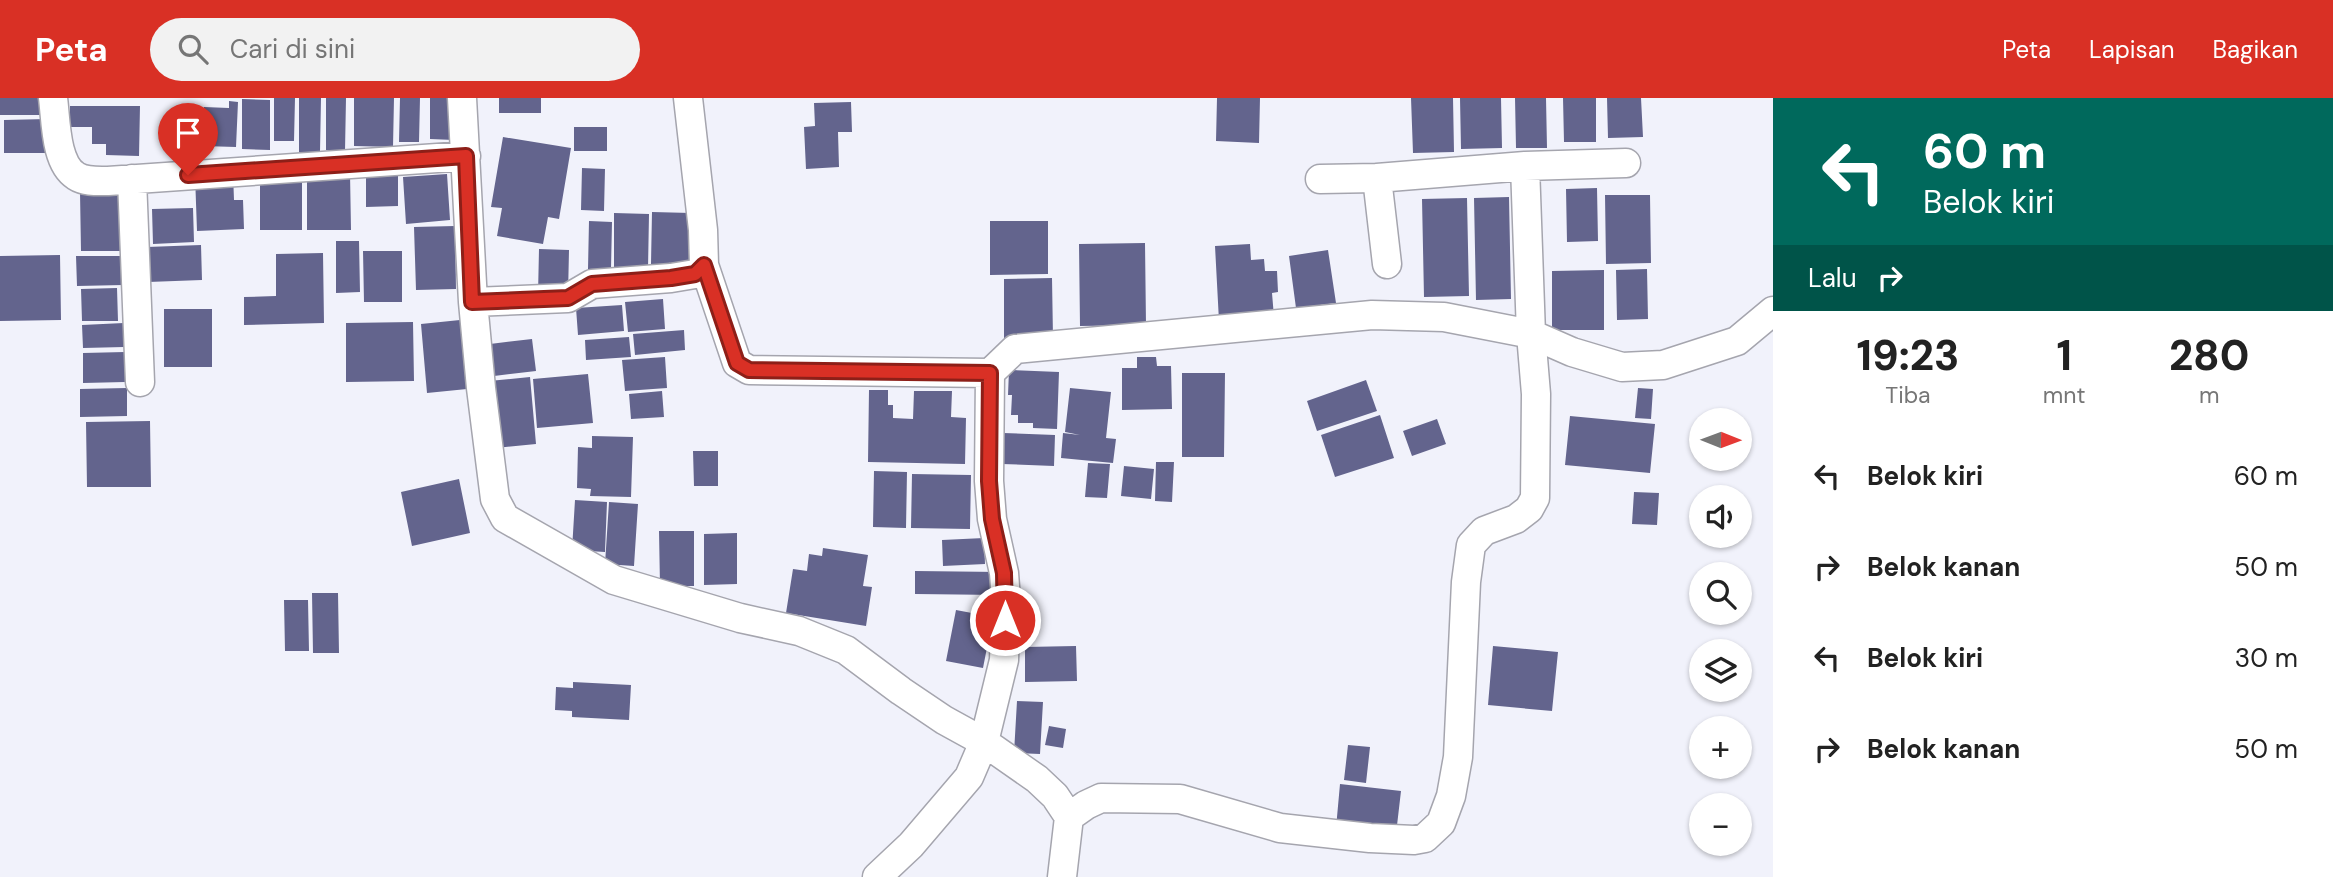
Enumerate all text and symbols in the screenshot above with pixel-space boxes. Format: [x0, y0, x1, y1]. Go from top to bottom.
search box [150, 18, 640, 81]
text: Peta [35, 28, 108, 71]
icon: search [174, 30, 212, 68]
text: Cari di sini [230, 32, 355, 66]
text: Peta [2002, 34, 2051, 65]
text: Lapisan [2089, 34, 2174, 65]
text: Bagikan [2212, 34, 2298, 65]
pin [158, 103, 218, 175]
icon: arrive [169, 114, 207, 152]
text: 60 m [1923, 119, 2046, 183]
icon: left [1808, 126, 1899, 217]
text: Belok kiri [1923, 181, 2055, 223]
icon: right [1871, 259, 1909, 297]
text: Lalu [1808, 261, 1857, 295]
text: 19:23 [1857, 328, 1959, 383]
text: 1 [2056, 328, 2072, 383]
text: 280 [2169, 328, 2249, 383]
text: Tiba [1885, 380, 1931, 410]
text: mnt [2043, 380, 2086, 410]
text: m [2199, 380, 2220, 410]
north arrow [1689, 408, 1752, 471]
map controls [1689, 408, 1752, 856]
icon: left [1808, 457, 1846, 495]
text: Belok kiri [1867, 459, 1983, 493]
text: 60 m [2234, 459, 2298, 493]
button: sound [1689, 485, 1752, 548]
icon: right [1808, 548, 1846, 586]
text: Belok kanan [1867, 550, 2020, 584]
text: 50 m [2234, 550, 2298, 584]
button: search [1689, 562, 1752, 625]
position arrow [968, 583, 1042, 657]
button: layers [1689, 639, 1752, 702]
icon: left [1808, 639, 1846, 677]
text: Belok kiri [1867, 641, 1983, 675]
text: 30 m [2235, 641, 2298, 675]
button: + [1689, 716, 1752, 779]
icon: right [1808, 730, 1846, 768]
text: Belok kanan [1867, 732, 2020, 766]
text: 50 m [2234, 732, 2298, 766]
button: − [1689, 793, 1752, 856]

